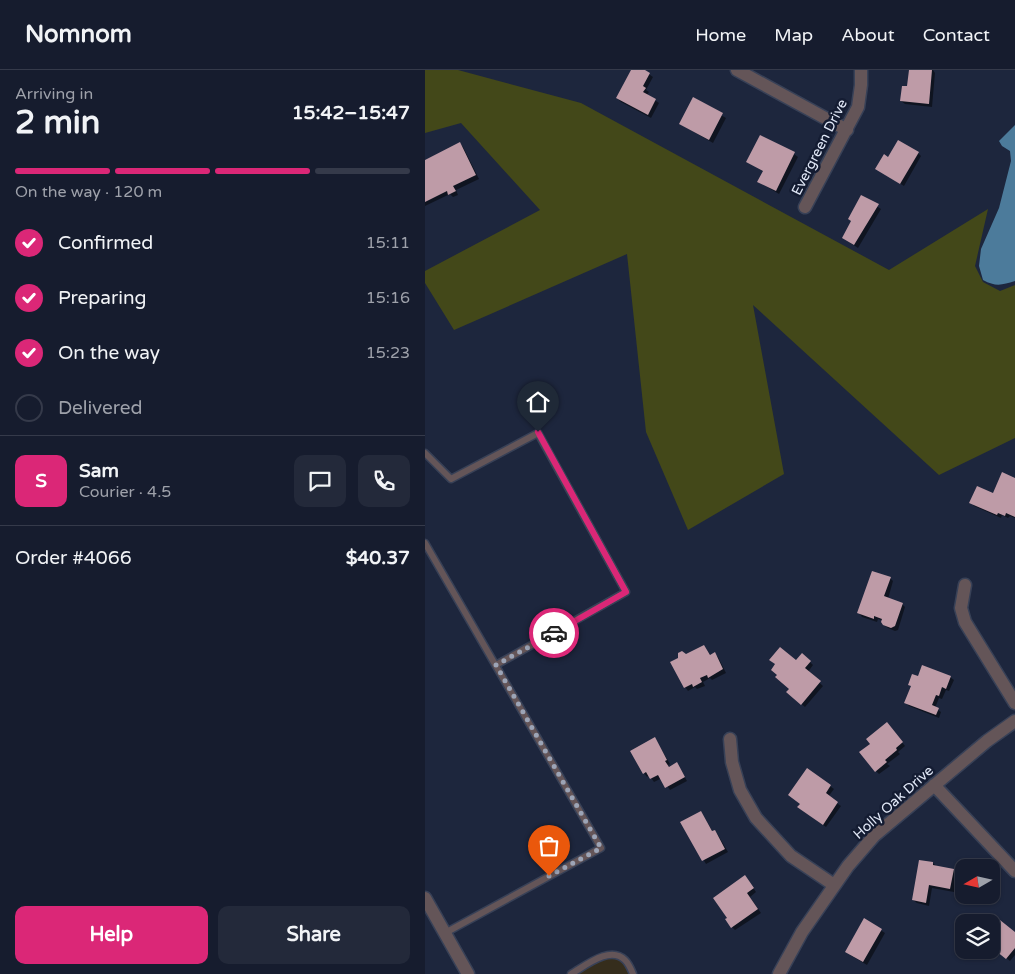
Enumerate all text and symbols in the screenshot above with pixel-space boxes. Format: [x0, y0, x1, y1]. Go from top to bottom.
text: Nomnom [25, 20, 132, 49]
text: Home [695, 24, 746, 46]
text: Map [774, 24, 813, 46]
text: About [841, 24, 895, 46]
text: Contact [923, 24, 990, 46]
text: Arriving in [15, 84, 93, 104]
street label: Evergreen Drive [788, 96, 851, 198]
text: 15:42–15:47 [292, 102, 410, 124]
text: 2 min [15, 104, 100, 142]
text: On the way · 120 m [15, 182, 162, 202]
icon: check [15, 229, 43, 257]
text: Confirmed [58, 232, 153, 254]
text: 15:11 [366, 233, 410, 253]
icon: check [15, 284, 43, 312]
text: Preparing [58, 287, 147, 309]
text: 15:16 [366, 288, 410, 308]
icon: check [15, 339, 43, 367]
text: On the way [58, 342, 160, 364]
text: 15:23 [366, 343, 410, 363]
pin [517, 381, 559, 432]
icon: home [524, 388, 552, 416]
text: Delivered [58, 397, 143, 419]
button: chat [294, 455, 346, 507]
button: phone [358, 455, 410, 507]
text: Sam [79, 460, 119, 482]
text: S [35, 470, 47, 492]
text: Courier · 4.5 [79, 482, 171, 502]
text: Order #4066 [15, 547, 132, 569]
text: $40.37 [346, 547, 410, 569]
courier [529, 608, 579, 658]
icon: car [540, 619, 568, 647]
street label: Holly Oak Drive [850, 762, 937, 843]
pin [528, 825, 570, 876]
icon: bag [535, 832, 563, 860]
north arrow [955, 859, 1000, 904]
map controls [955, 859, 1000, 959]
button: Help [15, 906, 208, 964]
button: Share [218, 906, 410, 964]
button: layers [955, 914, 1000, 959]

